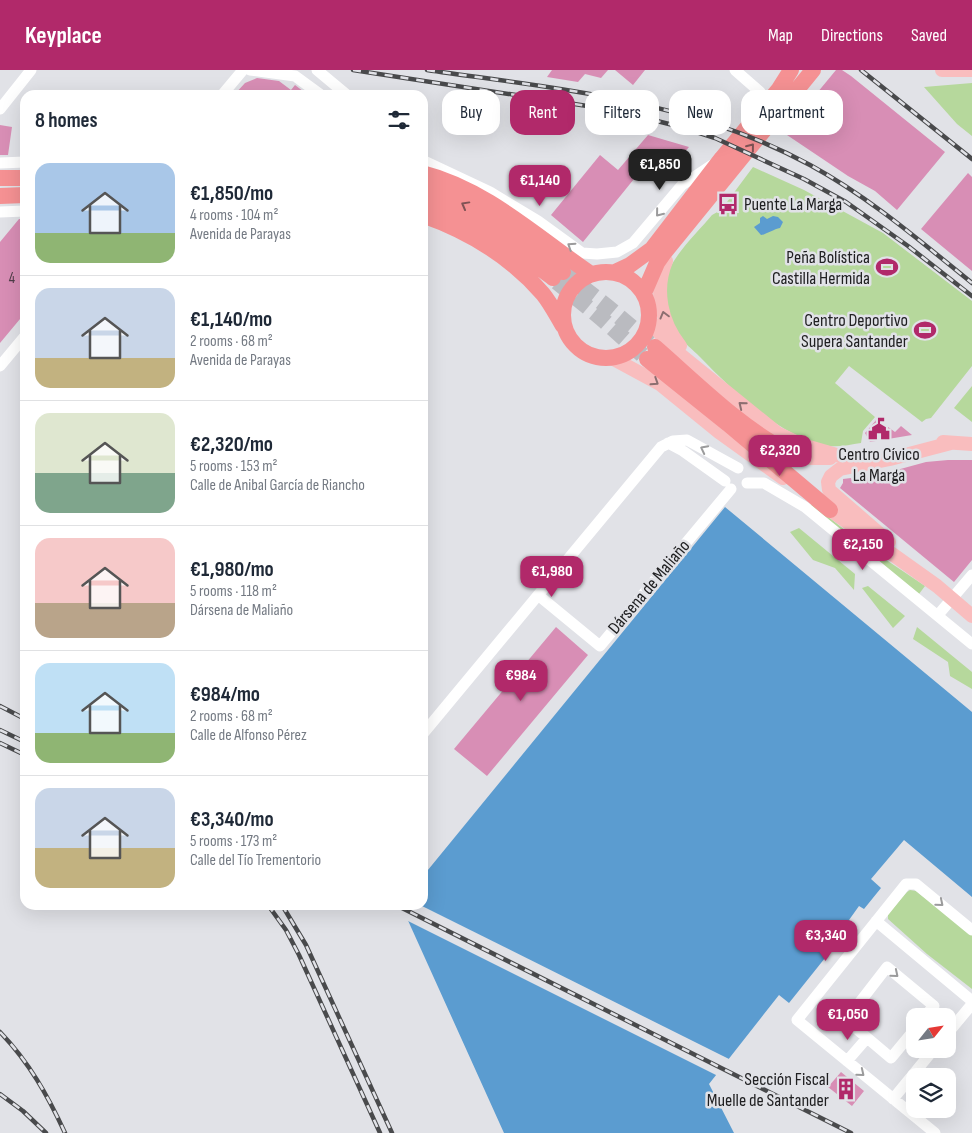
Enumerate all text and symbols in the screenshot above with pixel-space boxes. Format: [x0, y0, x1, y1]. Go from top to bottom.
text: Keyplace [25, 21, 102, 50]
text: Map [768, 25, 793, 46]
text: Directions [821, 25, 883, 46]
text: Saved [911, 25, 947, 46]
chip: Buy [442, 90, 500, 135]
chip: Rent [510, 90, 575, 135]
chip: Filters [585, 90, 659, 135]
chip: New [669, 90, 731, 135]
chip: Apartment [741, 90, 843, 135]
icon: filters [385, 106, 413, 134]
text: 8 homes [35, 108, 98, 133]
one-way arrow [745, 144, 753, 153]
pin: €1,850 [619, 148, 701, 191]
text: €1,850 [639, 155, 681, 174]
pin: €1,140 [499, 164, 581, 207]
text: €1,140 [520, 171, 560, 190]
text: €1,850/mo [190, 181, 273, 206]
icon: home [75, 183, 135, 243]
bus stop icon: Puente La Marga [715, 191, 741, 217]
place label: Puente La Marga [744, 194, 842, 215]
one-way arrow [461, 201, 470, 211]
text: 4 rooms · 104 m² [190, 206, 278, 225]
one-way arrow [657, 207, 665, 216]
text: Avenida de Parayas [190, 225, 291, 244]
one-way arrow [567, 242, 576, 252]
place label: Peña Bolística Castilla Hermida [772, 247, 870, 289]
sports icon: Peña Bolística Castilla Hermida [874, 254, 900, 280]
house number: 4 [9, 269, 15, 288]
text: €1,140/mo [190, 307, 272, 332]
icon: home [75, 308, 135, 368]
place label: Centro Deportivo Supera Santander [801, 310, 908, 352]
one-way arrow [659, 311, 669, 319]
sports icon: Centro Deportivo Supera Santander [912, 317, 938, 343]
text: 2 rooms · 68 m² [190, 332, 273, 351]
text: Avenida de Parayas [190, 351, 291, 370]
one-way arrow [650, 375, 659, 385]
one-way arrow [739, 403, 748, 411]
public building icon: Centro Cívico La Marga [866, 416, 892, 442]
text: €2,320/mo [190, 432, 273, 457]
icon: home [75, 433, 135, 493]
pin: €2,320 [739, 434, 821, 477]
text: €2,320 [760, 441, 800, 460]
place label: Centro Cívico La Marga [838, 444, 920, 486]
one-way arrow [700, 445, 709, 455]
text: 5 rooms · 153 m² [190, 457, 277, 476]
text: Calle de Anibal García de Riancho [190, 476, 365, 495]
pin: €2,150 [822, 528, 904, 571]
text: €2,150 [843, 535, 883, 554]
street label: Dársena de Maliaño [604, 536, 694, 638]
pin: €1,980 [511, 556, 593, 598]
text: €1,980/mo [190, 557, 274, 582]
icon: home [75, 558, 135, 618]
text: €1,980 [531, 562, 573, 581]
text: 5 rooms · 118 m² [190, 582, 277, 601]
text: Dársena de Maliaño [190, 601, 293, 620]
pin: €984 [491, 660, 551, 702]
text: €984 [506, 666, 536, 685]
text: €984/mo [190, 682, 260, 707]
icon: home [75, 683, 135, 743]
text: 2 rooms · 68 m² [190, 707, 273, 726]
text: Calle de Alfonso Pérez [190, 726, 307, 745]
text: €3,340/mo [190, 807, 274, 832]
icon: home [75, 808, 135, 868]
text: 5 rooms · 173 m² [190, 832, 277, 851]
text: Calle del Tío Trementorio [190, 851, 321, 870]
one-way arrow [935, 898, 944, 907]
pin: €3,340 [785, 920, 867, 962]
text: €3,340 [805, 926, 847, 945]
one-way arrow [889, 968, 898, 977]
pin: €1,050 [807, 998, 889, 1041]
text: €1,050 [828, 1005, 868, 1024]
north arrow [906, 1008, 956, 1058]
map controls [906, 1008, 956, 1118]
one-way arrow [856, 1067, 865, 1076]
button: layers [906, 1068, 956, 1118]
place label: Sección Fiscal Muelle de Santander [707, 1069, 829, 1111]
building icon: Sección Fiscal Muelle de Santander [833, 1076, 859, 1102]

